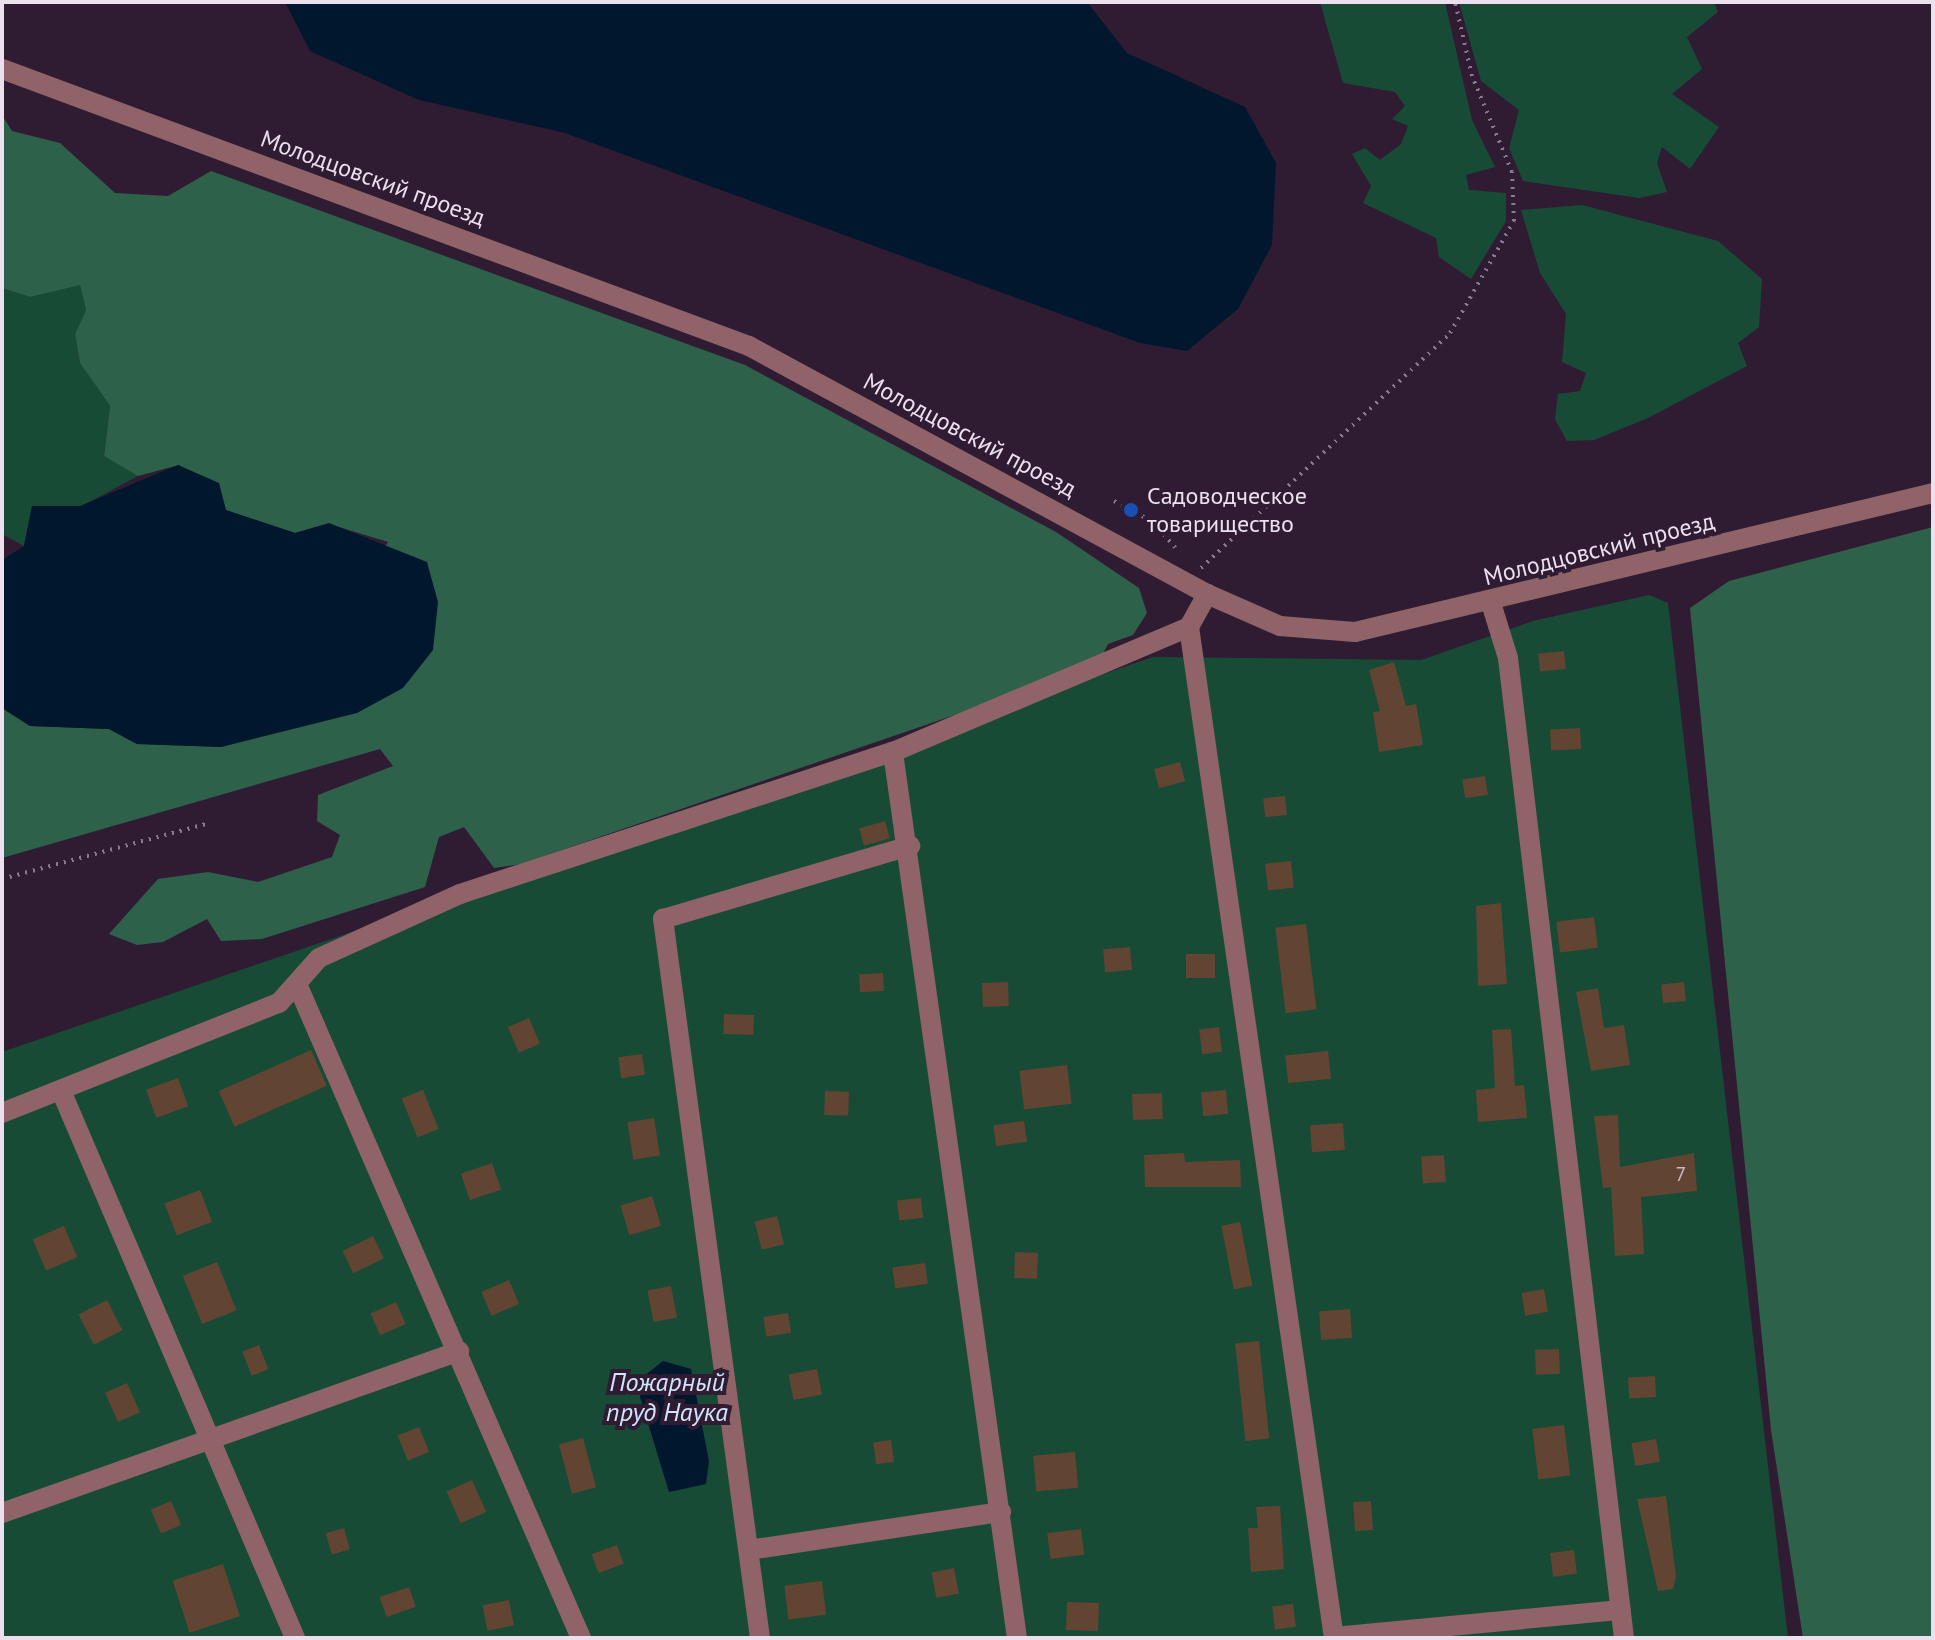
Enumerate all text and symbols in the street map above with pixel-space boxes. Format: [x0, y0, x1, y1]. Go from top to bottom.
street label: Молодцовский проезд [257, 124, 489, 232]
street label: Молодцовский проезд [859, 367, 1081, 503]
place label: Садоводческое товарищество [1147, 482, 1307, 538]
marker: Садоводческое товарищество [1122, 501, 1140, 519]
street label: Молодцовский проезд [1481, 506, 1717, 592]
house number: 7 [1676, 1162, 1686, 1186]
water label: Пожарный пруд Наука [606, 1366, 728, 1428]

